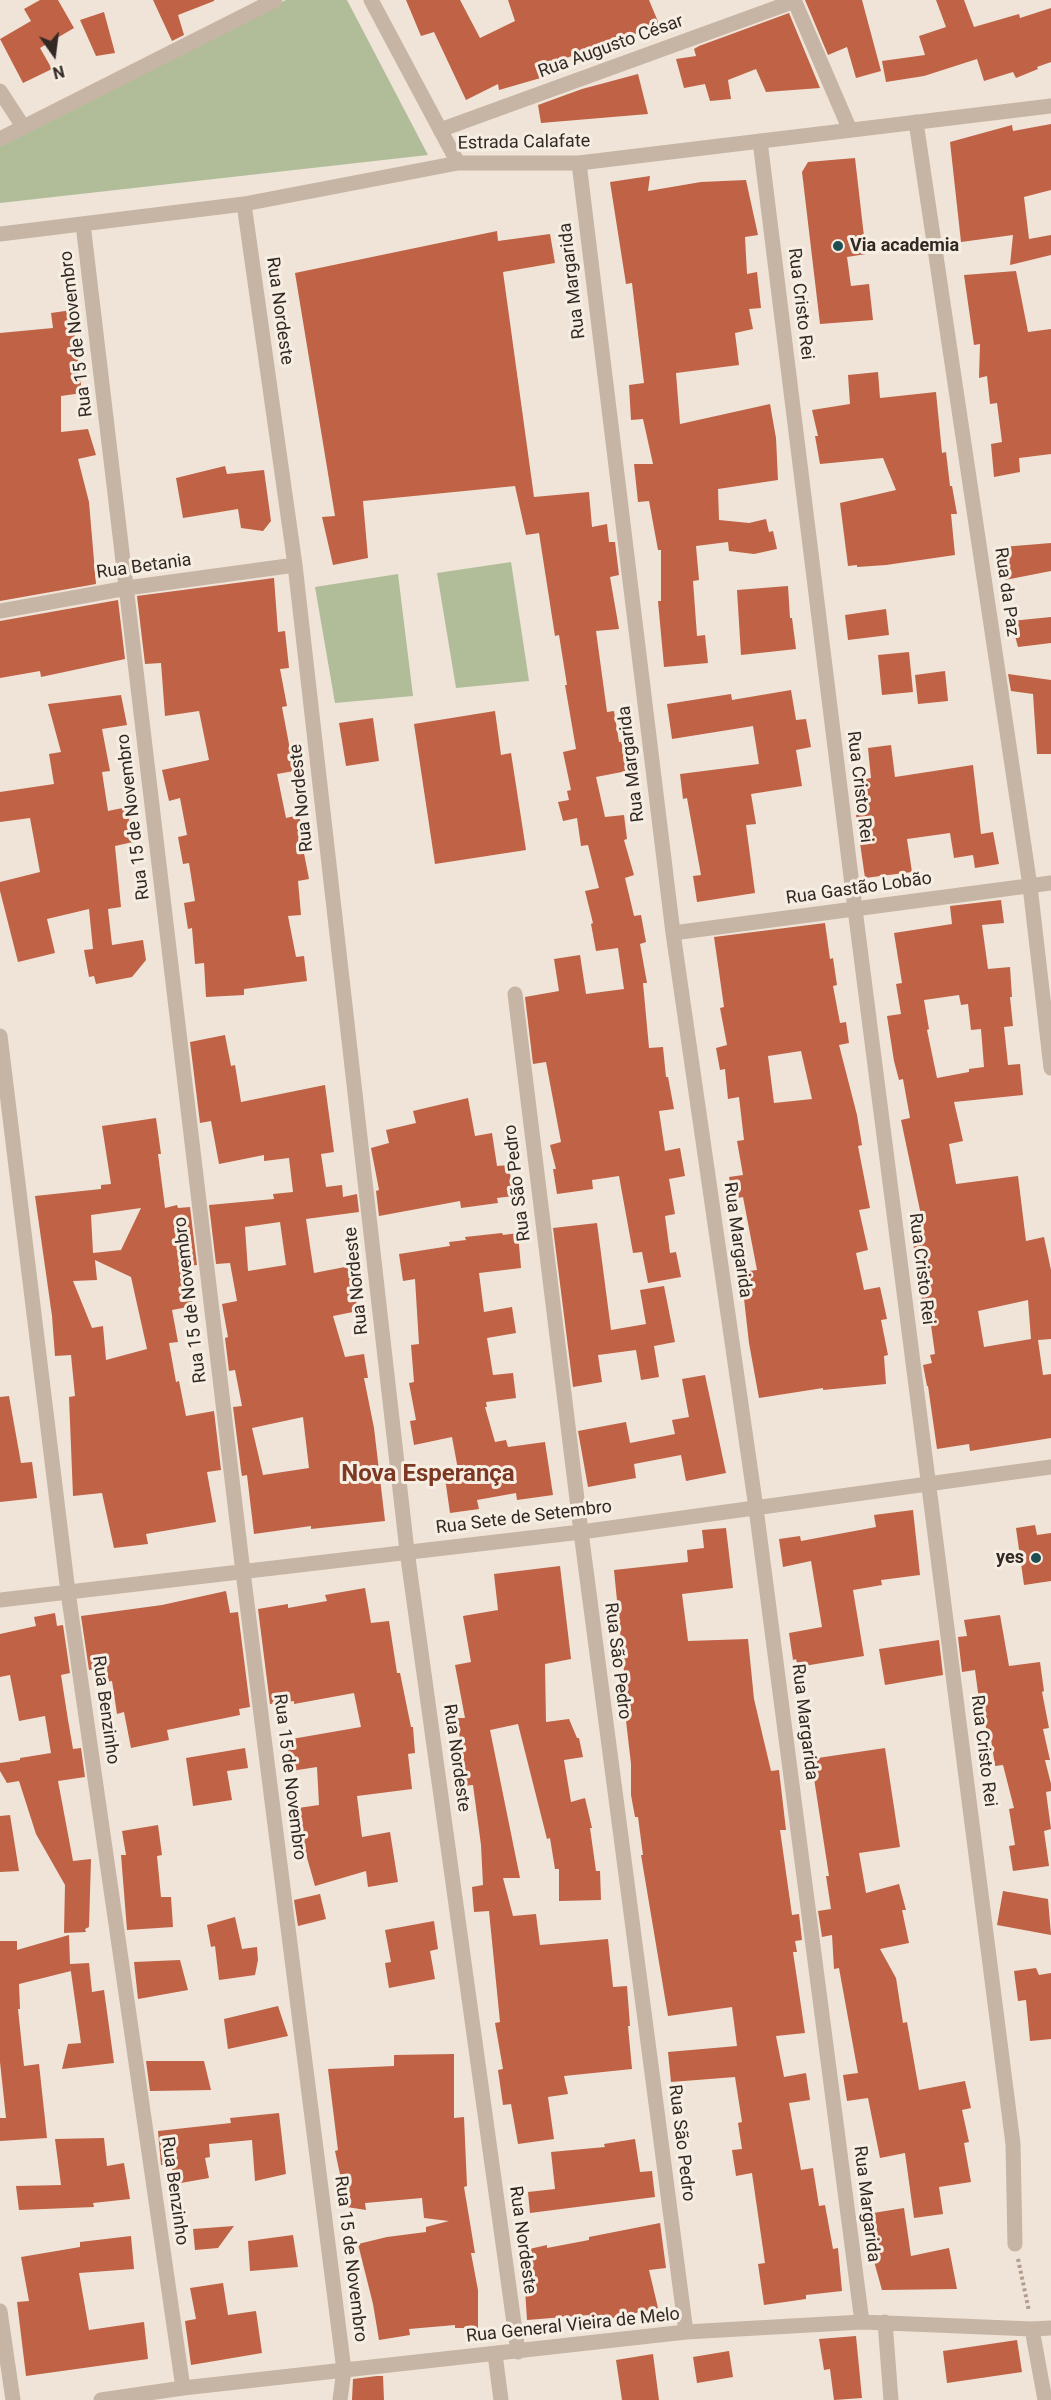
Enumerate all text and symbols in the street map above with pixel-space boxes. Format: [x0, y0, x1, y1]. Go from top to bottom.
street label: Rua Augusto César [535, 11, 687, 83]
north arrow [24, 24, 84, 84]
text: N [51, 61, 66, 83]
street label: Estrada Calafate [458, 131, 590, 155]
street label: Rua Margarida [555, 222, 591, 340]
place label: Via academia [850, 235, 959, 257]
marker: Via academia [831, 239, 845, 253]
street label: Rua Cristo Rei [782, 247, 818, 361]
street label: Rua 15 de Novembro [56, 250, 98, 418]
street label: Rua Nordeste [261, 256, 297, 366]
street label: Rua da Paz [989, 546, 1023, 638]
street label: Rua Betania [95, 550, 193, 584]
street label: Rua Margarida [614, 705, 650, 823]
street label: Rua Cristo Rei [841, 730, 877, 844]
street label: Rua 15 de Novembro [113, 733, 155, 901]
street label: Rua Nordeste [286, 743, 318, 853]
street label: Rua Gastão Lobão [785, 868, 933, 910]
street label: Rua São Pedro [500, 1123, 536, 1243]
street label: Rua Margarida [718, 1181, 756, 1299]
street label: Rua Cristo Rei [903, 1212, 939, 1326]
street label: Rua 15 de Novembro [170, 1216, 212, 1384]
street label: Rua Nordeste [341, 1226, 373, 1336]
district label: Nova Esperança [341, 1461, 515, 1489]
street label: Rua Sete de Setembro [435, 1496, 613, 1540]
place label: yes [996, 1547, 1024, 1569]
marker: yes [1029, 1551, 1043, 1565]
street label: Rua São Pedro [599, 1601, 635, 1721]
street label: Rua Benzinho [87, 1654, 123, 1766]
street label: Rua Margarida [786, 1663, 822, 1781]
street label: Rua 15 de Novembro [268, 1693, 310, 1861]
street label: Rua Cristo Rei [965, 1694, 1001, 1808]
street label: Rua Nordeste [438, 1703, 474, 1813]
street label: Rua São Pedro [663, 2083, 699, 2203]
street label: Rua Benzinho [156, 2135, 192, 2247]
street label: Rua Margarida [848, 2145, 884, 2263]
street label: Rua 15 de Novembro [329, 2175, 371, 2343]
street label: Rua Nordeste [504, 2185, 540, 2295]
street label: Rua General Vieira de Melo [465, 2304, 681, 2348]

